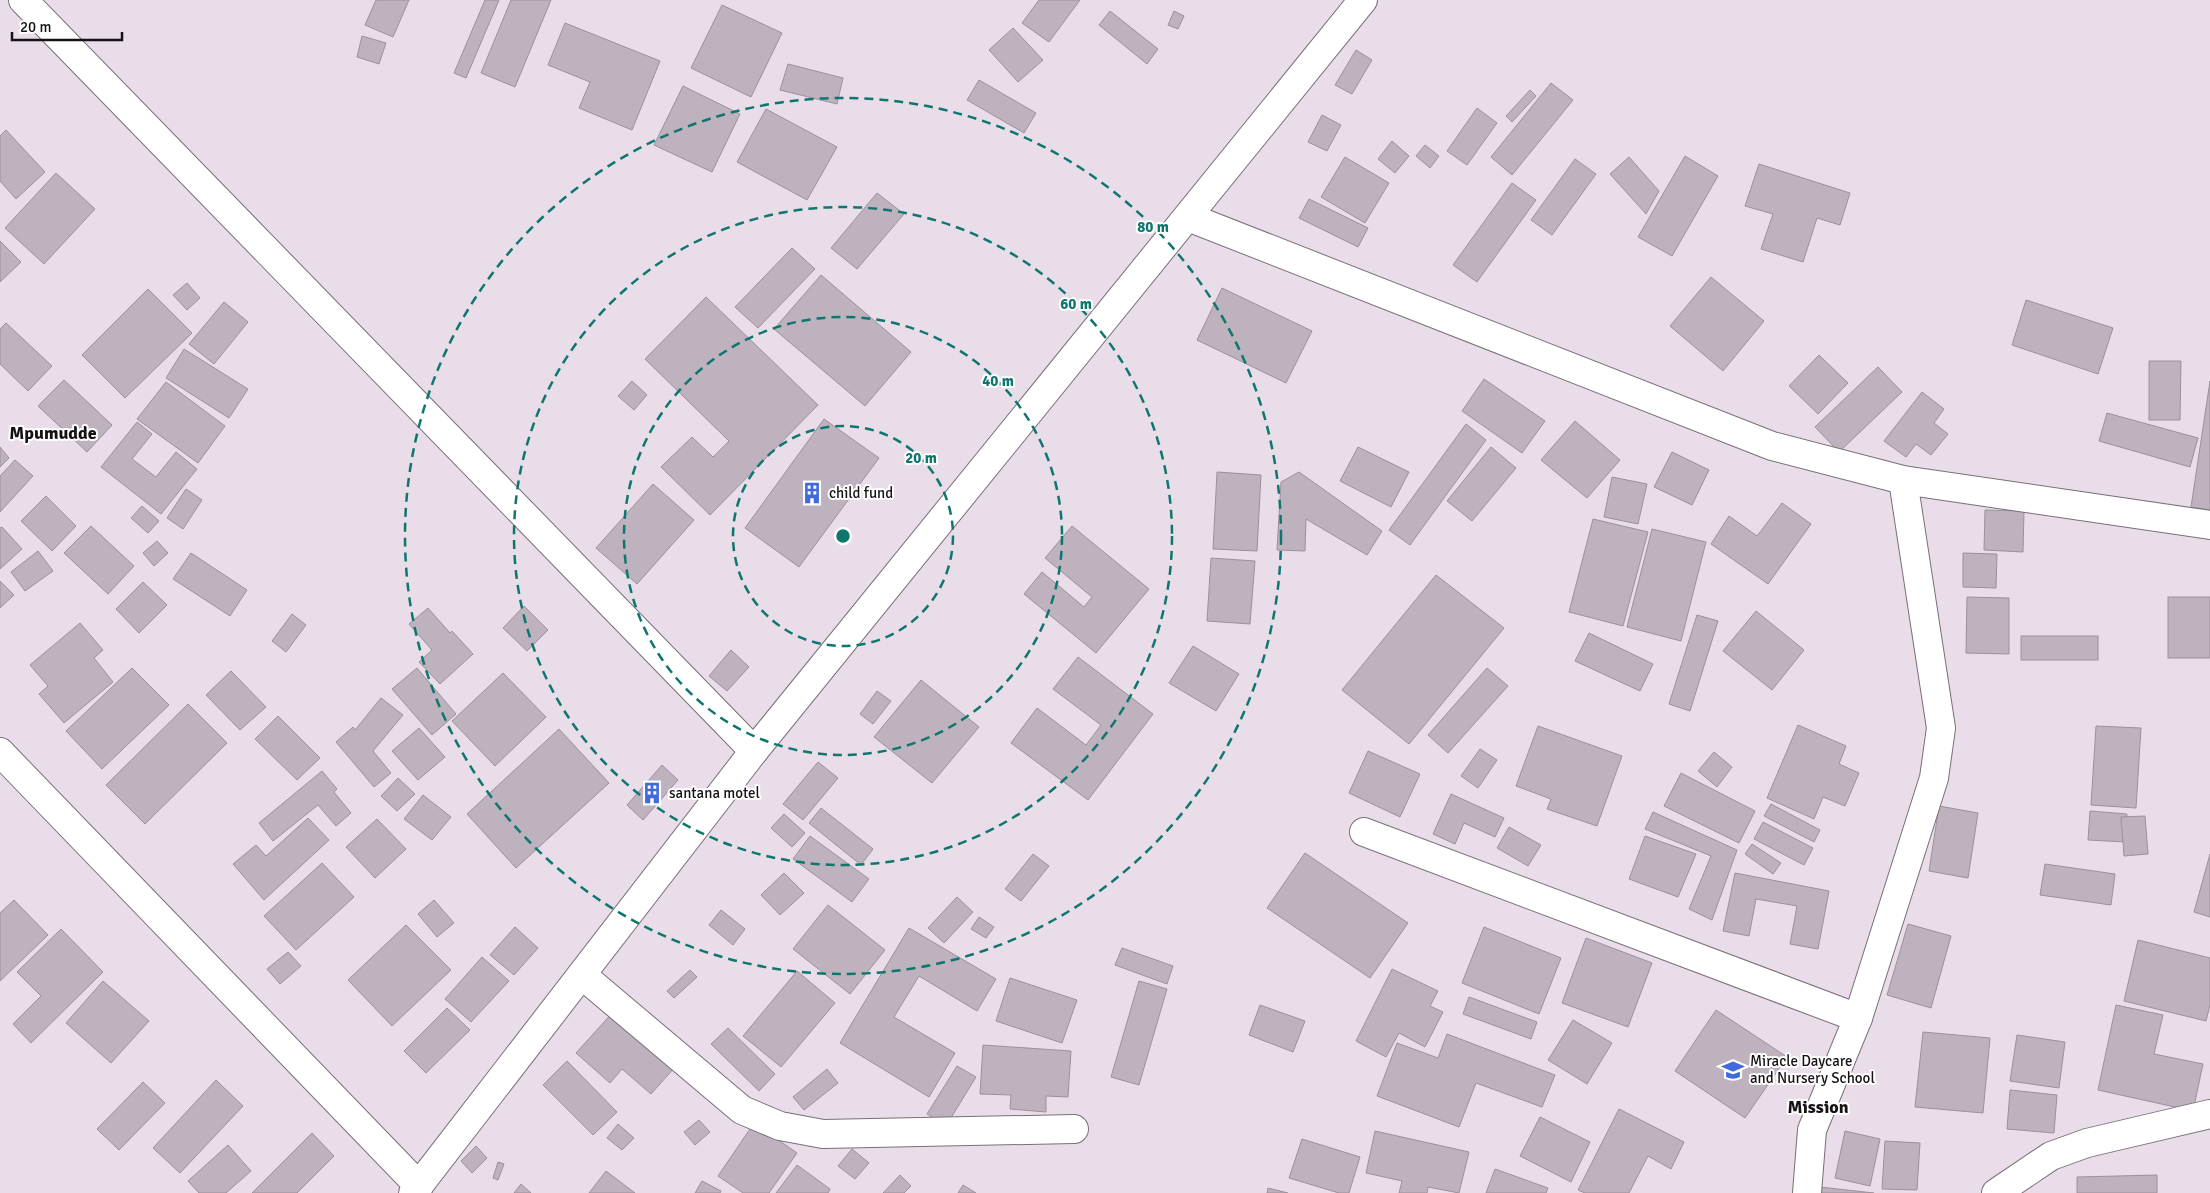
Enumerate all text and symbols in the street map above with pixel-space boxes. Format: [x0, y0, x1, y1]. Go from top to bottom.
scale bar [12, 10, 122, 42]
text: 20 m [20, 18, 51, 36]
text: 80 m [1137, 218, 1169, 236]
text: 60 m [1060, 295, 1092, 313]
text: 40 m [982, 372, 1014, 390]
district label: Mpumudde [9, 422, 97, 444]
text: 20 m [905, 449, 937, 467]
building icon: child fund [799, 480, 825, 506]
place label: child fund [829, 484, 893, 502]
centre of rings [834, 527, 852, 545]
building icon: santana motel [639, 780, 665, 806]
place label: santana motel [669, 784, 760, 802]
place label: Miracle Daycare and Nursery School [1750, 1052, 1875, 1087]
school or university icon: Miracle Daycare and Nursery School [1720, 1057, 1746, 1083]
district label: Mission [1787, 1096, 1849, 1118]

